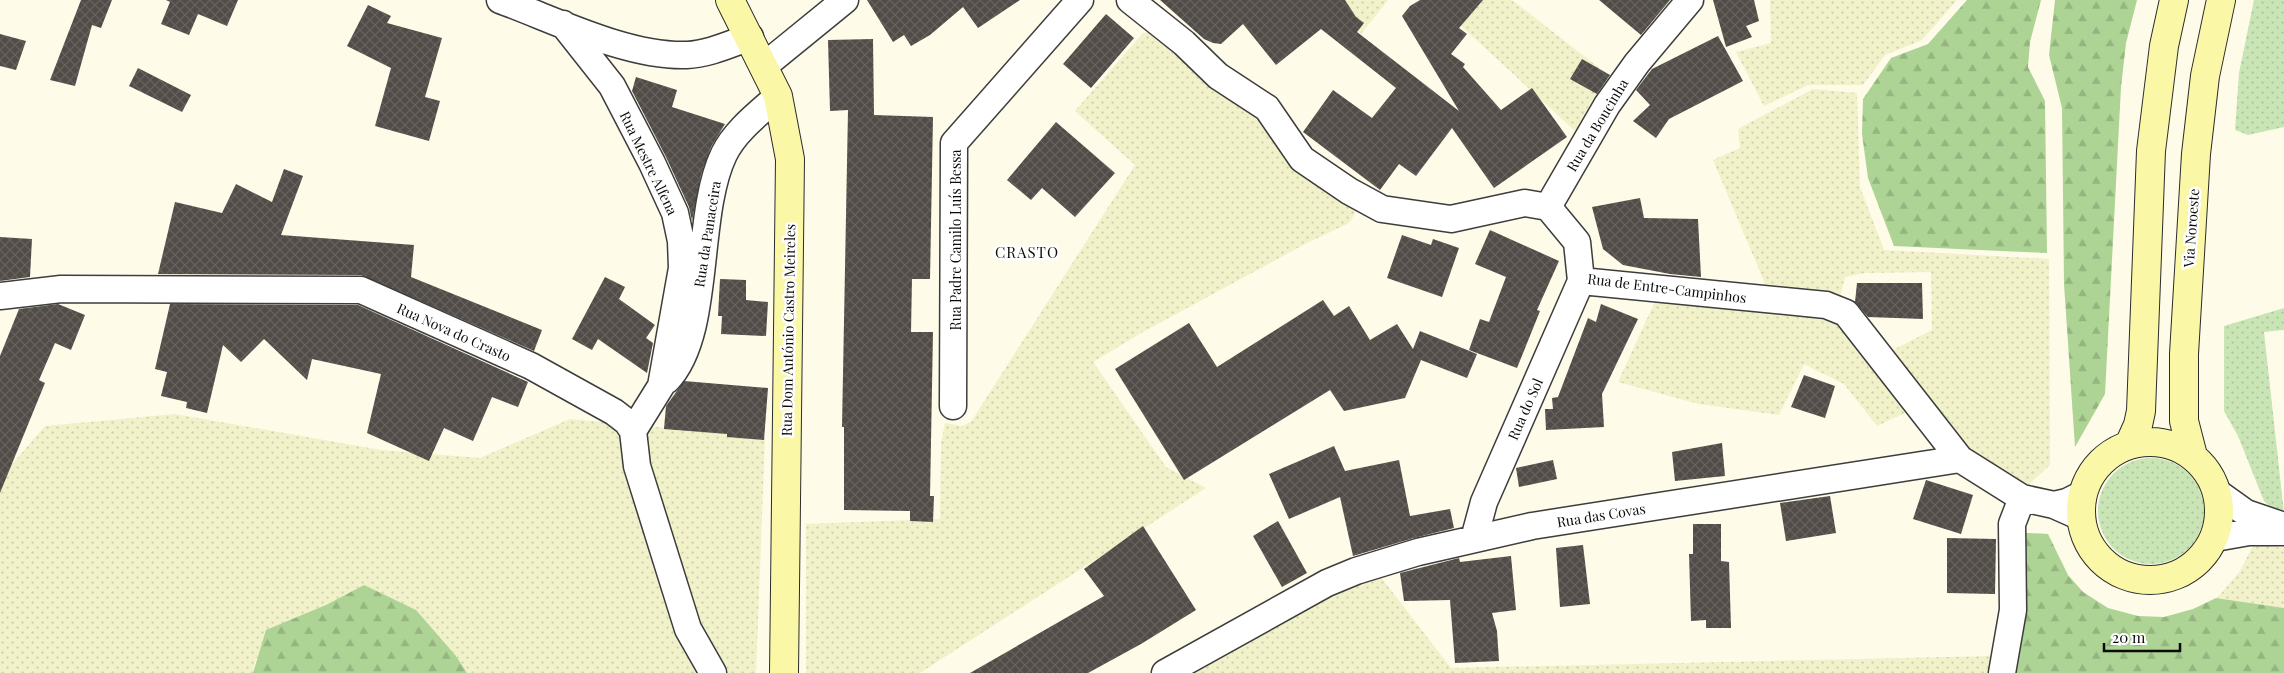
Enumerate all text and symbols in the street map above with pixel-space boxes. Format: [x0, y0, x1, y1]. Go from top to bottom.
street label: Rua da Boucinha [1562, 75, 1632, 175]
street label: Rua Mestre Alfena [616, 108, 682, 218]
street label: Rua Padre Camilo Luís Bessa [946, 150, 965, 330]
street label: Rua da Panaceira [689, 179, 725, 289]
street label: Via Noroeste [2179, 188, 2203, 269]
street label: Rua Dom António Castro Meireles [777, 224, 799, 436]
district label: CRASTO [995, 242, 1059, 262]
street label: Rua de Entre-Campinhos [1587, 269, 1747, 307]
street label: Rua Nova do Crasto [394, 298, 514, 366]
street label: Rua do Sol [1503, 375, 1547, 443]
street label: Rua das Covas [1555, 499, 1647, 531]
scale bar [2104, 620, 2180, 652]
text: 20 m [2112, 627, 2146, 647]

